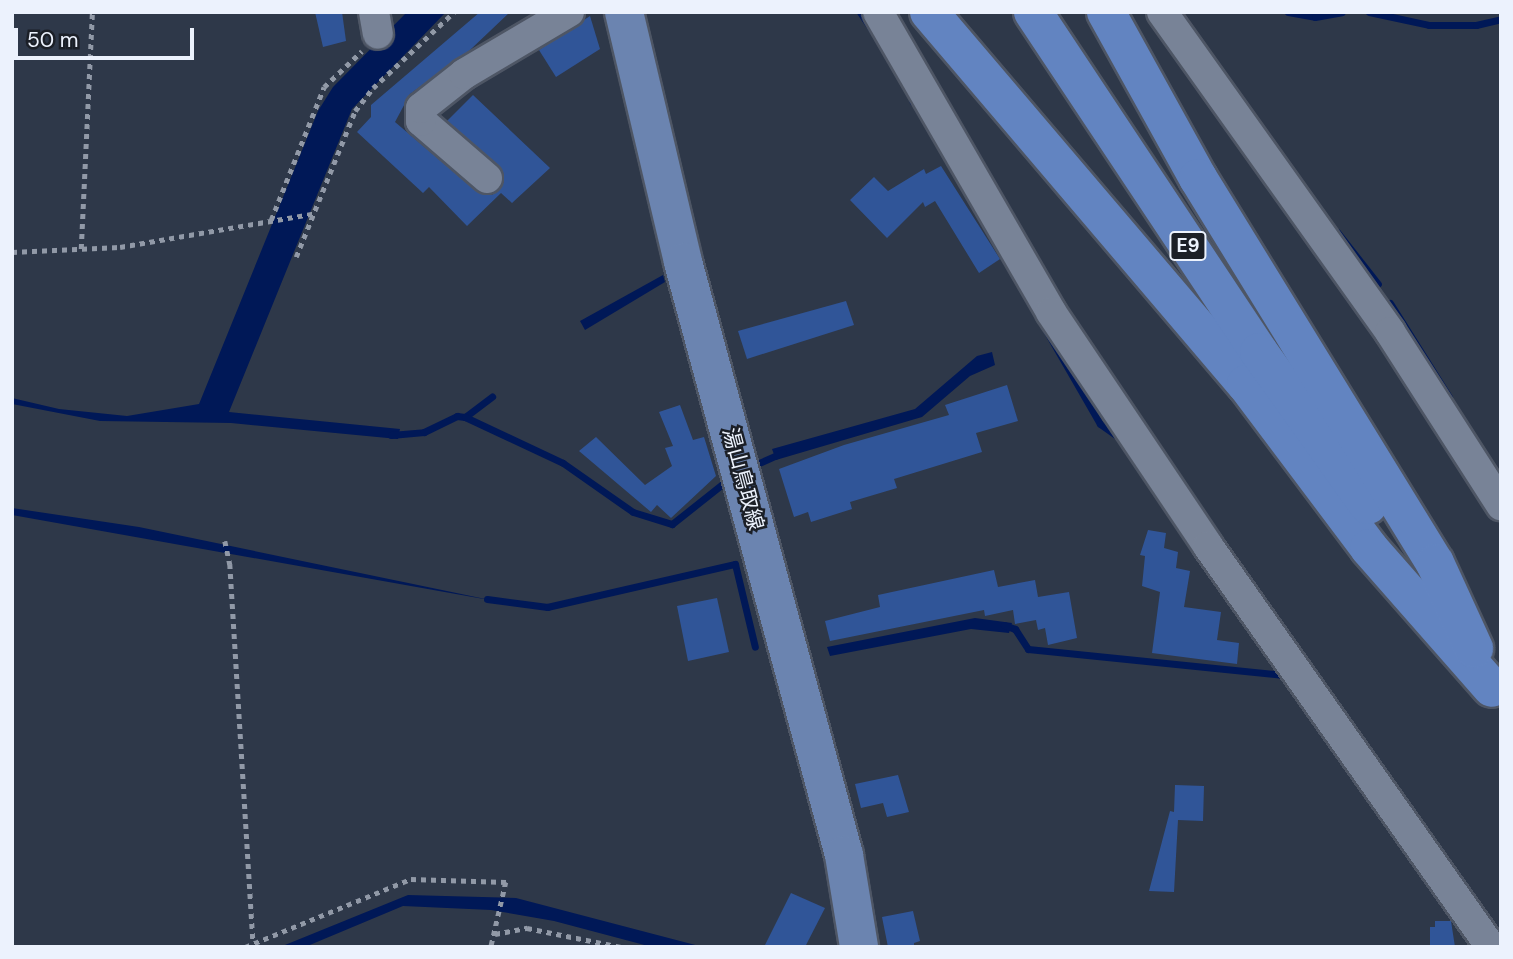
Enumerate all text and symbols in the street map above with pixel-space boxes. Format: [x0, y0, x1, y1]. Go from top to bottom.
scale bar [18, 14, 198, 58]
text: 50 m [27, 26, 78, 54]
road number: E9 [1169, 230, 1207, 262]
street label: 湯山鳥取線 [717, 425, 769, 533]

